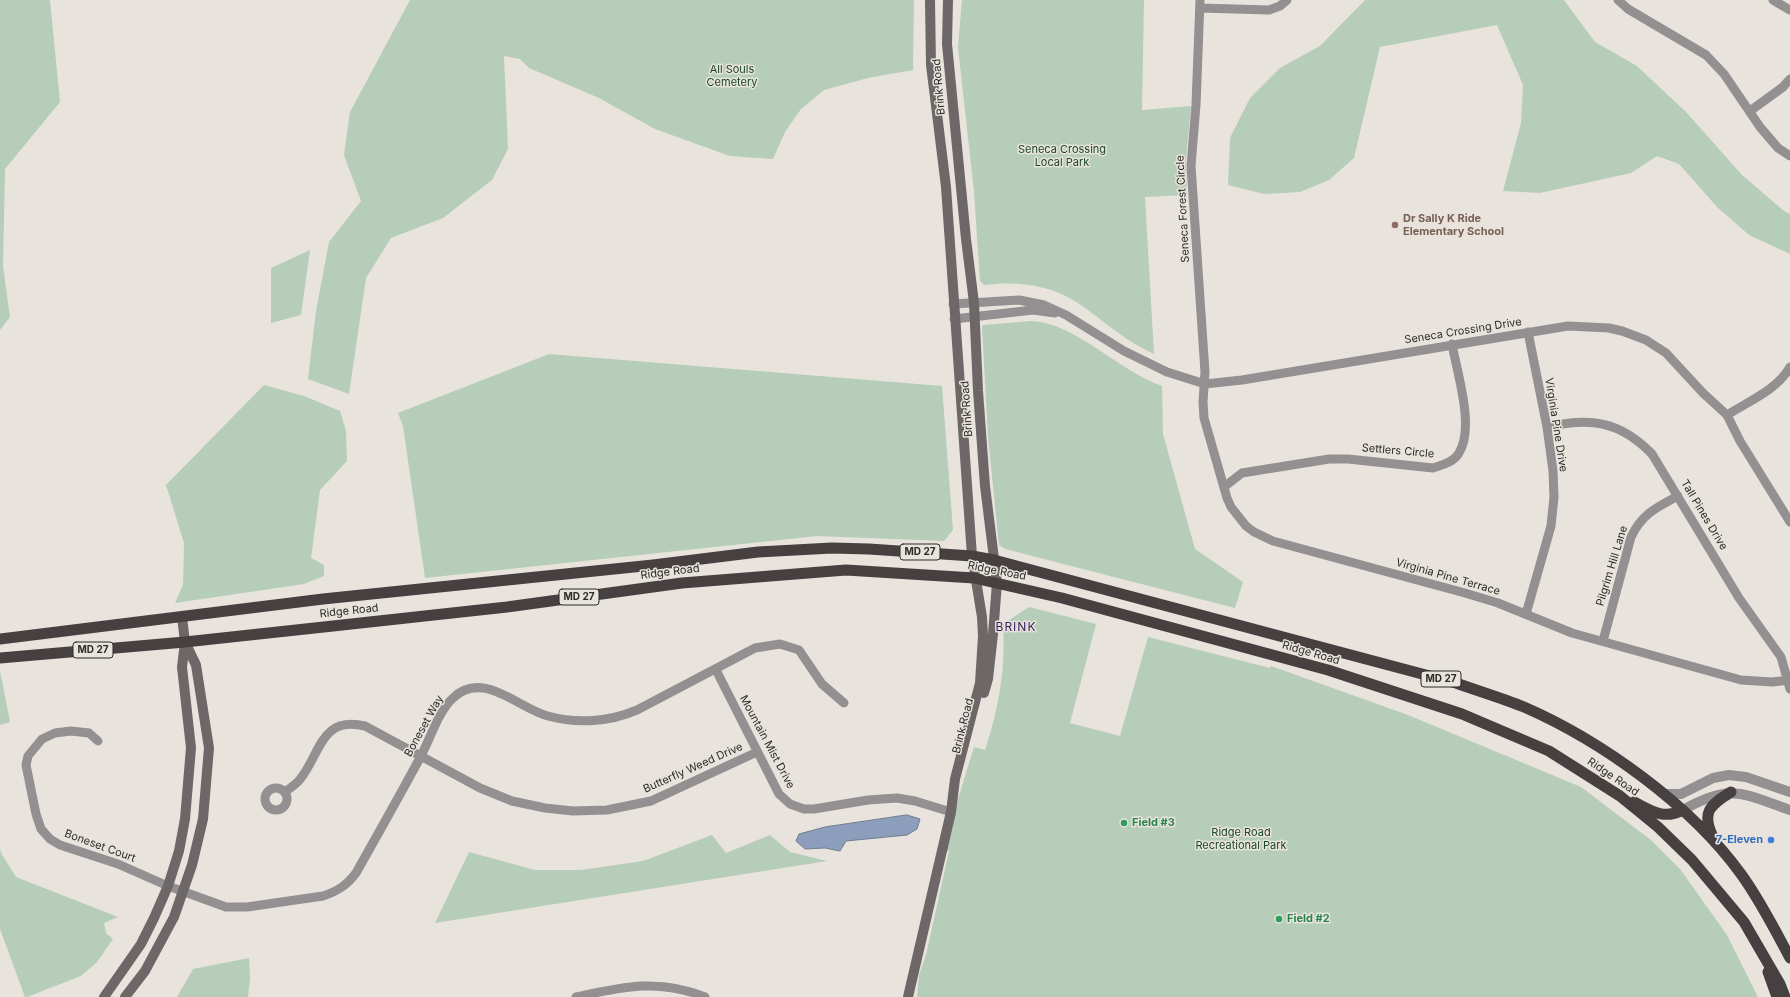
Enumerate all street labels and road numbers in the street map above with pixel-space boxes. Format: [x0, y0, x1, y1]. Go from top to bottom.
street label: Brink Road [930, 58, 948, 116]
street label: Seneca Forest Circle [1174, 155, 1192, 263]
street label: Seneca Crossing Drive [1403, 315, 1523, 347]
street label: Virginia Pine Drive [1542, 377, 1570, 473]
street label: Brink Road [958, 380, 976, 438]
street label: Settlers Circle [1361, 441, 1435, 461]
street label: Tall Pines Drive [1678, 477, 1730, 553]
street label: Pilgrim Hill Lane [1594, 524, 1630, 608]
road number: MD 27 [900, 544, 940, 560]
street label: Virginia Pine Terrace [1394, 556, 1502, 598]
street label: Ridge Road [967, 559, 1027, 583]
street label: Ridge Road [640, 562, 700, 582]
road number: MD 27 [559, 589, 599, 605]
street label: Ridge Road [319, 601, 379, 621]
street label: Ridge Road [1281, 638, 1341, 668]
road number: MD 27 [73, 642, 113, 658]
road number: MD 27 [1421, 671, 1461, 687]
street label: Boneset Way [402, 693, 446, 759]
street label: Mountain Mist Drive [737, 693, 797, 791]
street label: Brink Road [950, 697, 976, 755]
street label: Butterfly Weed Drive [641, 740, 745, 796]
street label: Ridge Road [1585, 755, 1641, 799]
street label: Boneset Court [63, 827, 137, 865]

